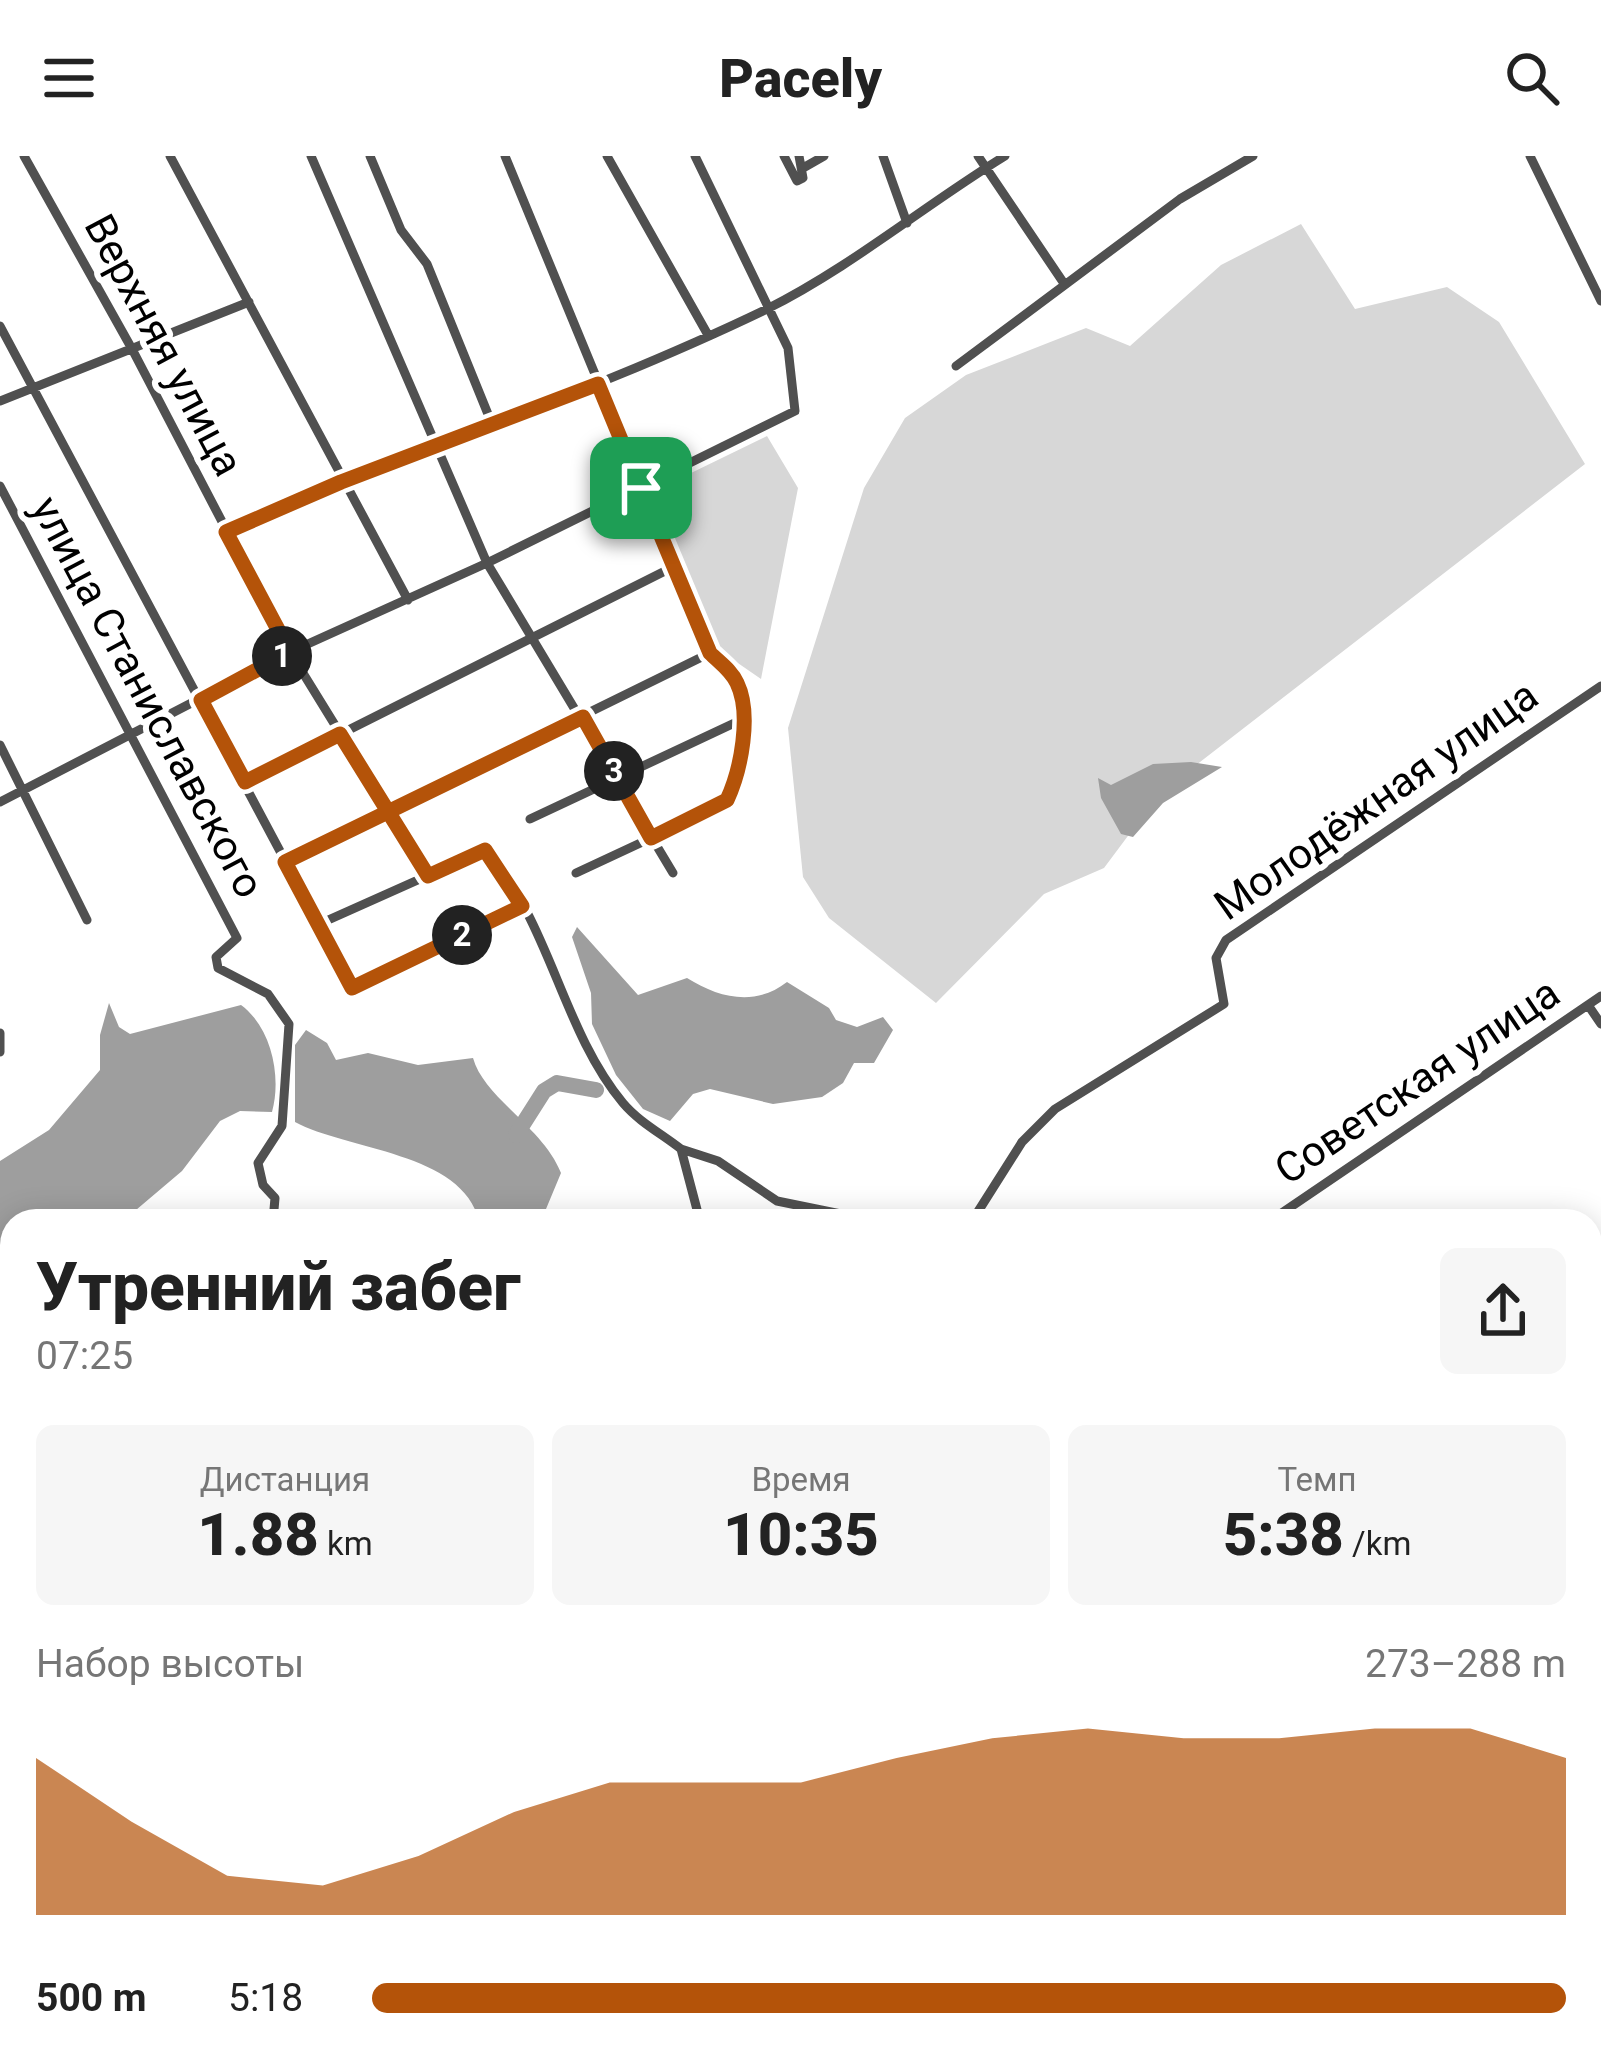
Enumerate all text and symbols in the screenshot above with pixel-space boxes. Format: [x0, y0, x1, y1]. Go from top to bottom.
icon: menu [36, 45, 102, 111]
icon: search [1499, 45, 1565, 111]
text: Pacely [719, 47, 882, 110]
street label: Верхняя улица [75, 206, 253, 484]
pin [590, 437, 692, 539]
icon: arrive [608, 455, 674, 521]
street label: улица Станиславского [21, 488, 275, 906]
pin: 1 [252, 626, 312, 686]
text: 1 [273, 636, 291, 675]
street label: Молодёжная улица [1205, 670, 1547, 930]
pin: 3 [584, 741, 644, 801]
text: 3 [605, 751, 623, 790]
pin: 2 [432, 905, 492, 965]
text: 2 [453, 915, 471, 954]
street label: Советская улица [1266, 968, 1568, 1194]
button: share [1440, 1248, 1566, 1374]
text: Утренний забег [36, 1249, 521, 1326]
text: 07:25 [36, 1333, 133, 1379]
text: Дистанция [200, 1460, 370, 1499]
text: Время [751, 1460, 851, 1499]
text: Темп [1277, 1460, 1357, 1499]
text: 1.88 [197, 1499, 319, 1570]
text: 10:35 [723, 1499, 879, 1570]
text: 5:38 [1223, 1499, 1344, 1570]
text: km [319, 1524, 373, 1563]
text: /km [1344, 1524, 1411, 1563]
text: Набор высоты [36, 1641, 304, 1687]
text: 273–288 m [1365, 1641, 1566, 1687]
text: 500 m [36, 1975, 147, 2021]
text: 5:18 [228, 1975, 303, 2021]

